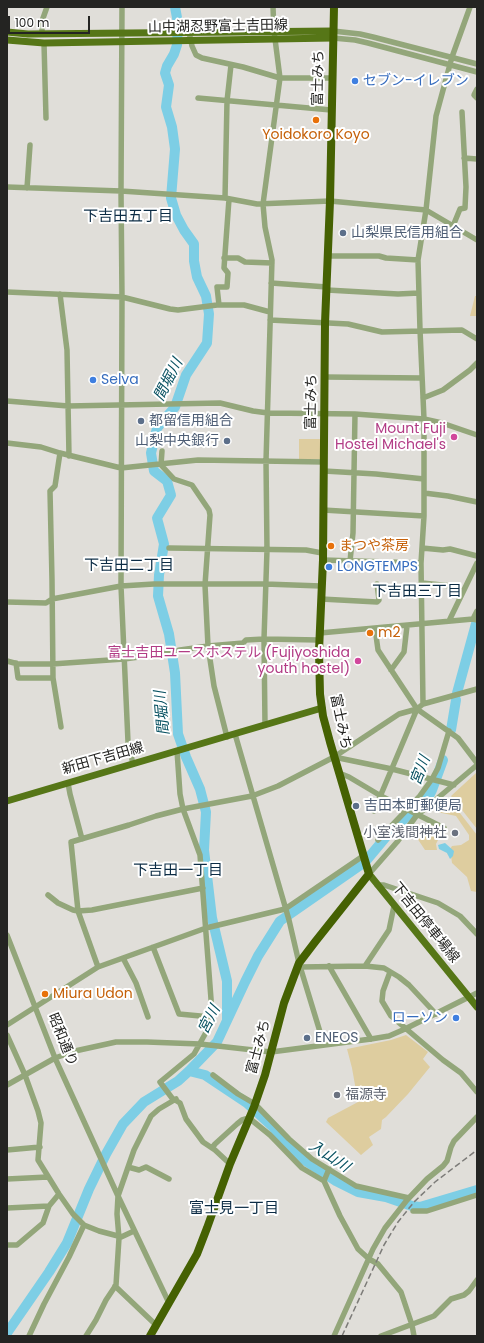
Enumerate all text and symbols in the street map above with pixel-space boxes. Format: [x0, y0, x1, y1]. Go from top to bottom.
scale bar [10, 8, 92, 34]
text: 100 m [15, 14, 49, 31]
street label: 山中湖忍野富士吉田線 [148, 17, 288, 37]
street label: 富士みち [310, 50, 328, 106]
place label: セブン-イレブン [363, 73, 469, 89]
marker: セブン-イレブン [350, 76, 360, 86]
marker: Yoidokoro Koyo [311, 115, 321, 125]
place label: Yoidokoro Koyo [262, 127, 370, 143]
district label: 下吉田五丁目 [83, 208, 173, 226]
place label: 山梨県民信用組合 [351, 225, 463, 241]
marker: 山梨県民信用組合 [338, 228, 348, 238]
water label: 間堀川 [151, 356, 187, 404]
place label: Selva [101, 372, 139, 388]
street label: 富士みち [303, 374, 321, 430]
marker: Selva [88, 375, 98, 385]
place label: 都留信用組合 [149, 413, 233, 429]
marker: 都留信用組合 [136, 416, 146, 426]
place label: Mount Fuji Hostel Michael's [335, 421, 446, 454]
marker: Mount Fuji Hostel Michael's [449, 432, 459, 442]
place label: 山梨中央銀行 [135, 433, 219, 449]
marker: 山梨中央銀行 [222, 436, 232, 446]
place label: まつや茶房 [339, 538, 409, 554]
marker: まつや茶房 [326, 541, 336, 551]
district label: 下吉田二丁目 [84, 557, 174, 575]
place label: LONGTEMPS [337, 559, 418, 575]
marker: LONGTEMPS [324, 562, 334, 572]
district label: 下吉田三丁目 [372, 583, 462, 601]
place label: m2 [378, 625, 400, 641]
marker: m2 [365, 628, 375, 638]
place label: 富士吉田ユースホステル (Fujiyoshida youth hostel) [107, 645, 350, 678]
marker: 富士吉田ユースホステル (Fujiyoshida youth hostel) [353, 656, 363, 666]
water label: 間堀川 [152, 690, 174, 736]
street label: 富士みち [326, 693, 354, 751]
street label: 新田下吉田線 [60, 739, 146, 779]
water label: 宮川 [407, 754, 435, 788]
place label: 吉田本町郵便局 [364, 798, 462, 814]
marker: 吉田本町郵便局 [351, 801, 361, 811]
place label: 小室浅間神社 [363, 825, 447, 841]
marker: 小室浅間神社 [450, 828, 460, 838]
district label: 下吉田一丁目 [133, 862, 223, 880]
street label: 下吉田停車場線 [388, 880, 462, 966]
place label: Miura Udon [53, 986, 133, 1002]
marker: Miura Udon [40, 989, 50, 999]
water label: 宮川 [195, 1003, 225, 1037]
place label: ローソン [392, 1010, 448, 1026]
street label: 昭和通り [44, 1011, 80, 1069]
marker: ローソン [451, 1013, 461, 1023]
street label: 富士みち [244, 1018, 274, 1076]
place label: ENEOS [315, 1030, 358, 1046]
marker: ENEOS [302, 1033, 312, 1043]
place label: 福源寺 [345, 1087, 387, 1103]
marker: 福源寺 [332, 1090, 342, 1100]
water label: 入山川 [305, 1137, 353, 1177]
district label: 富士見一丁目 [189, 1200, 279, 1218]

